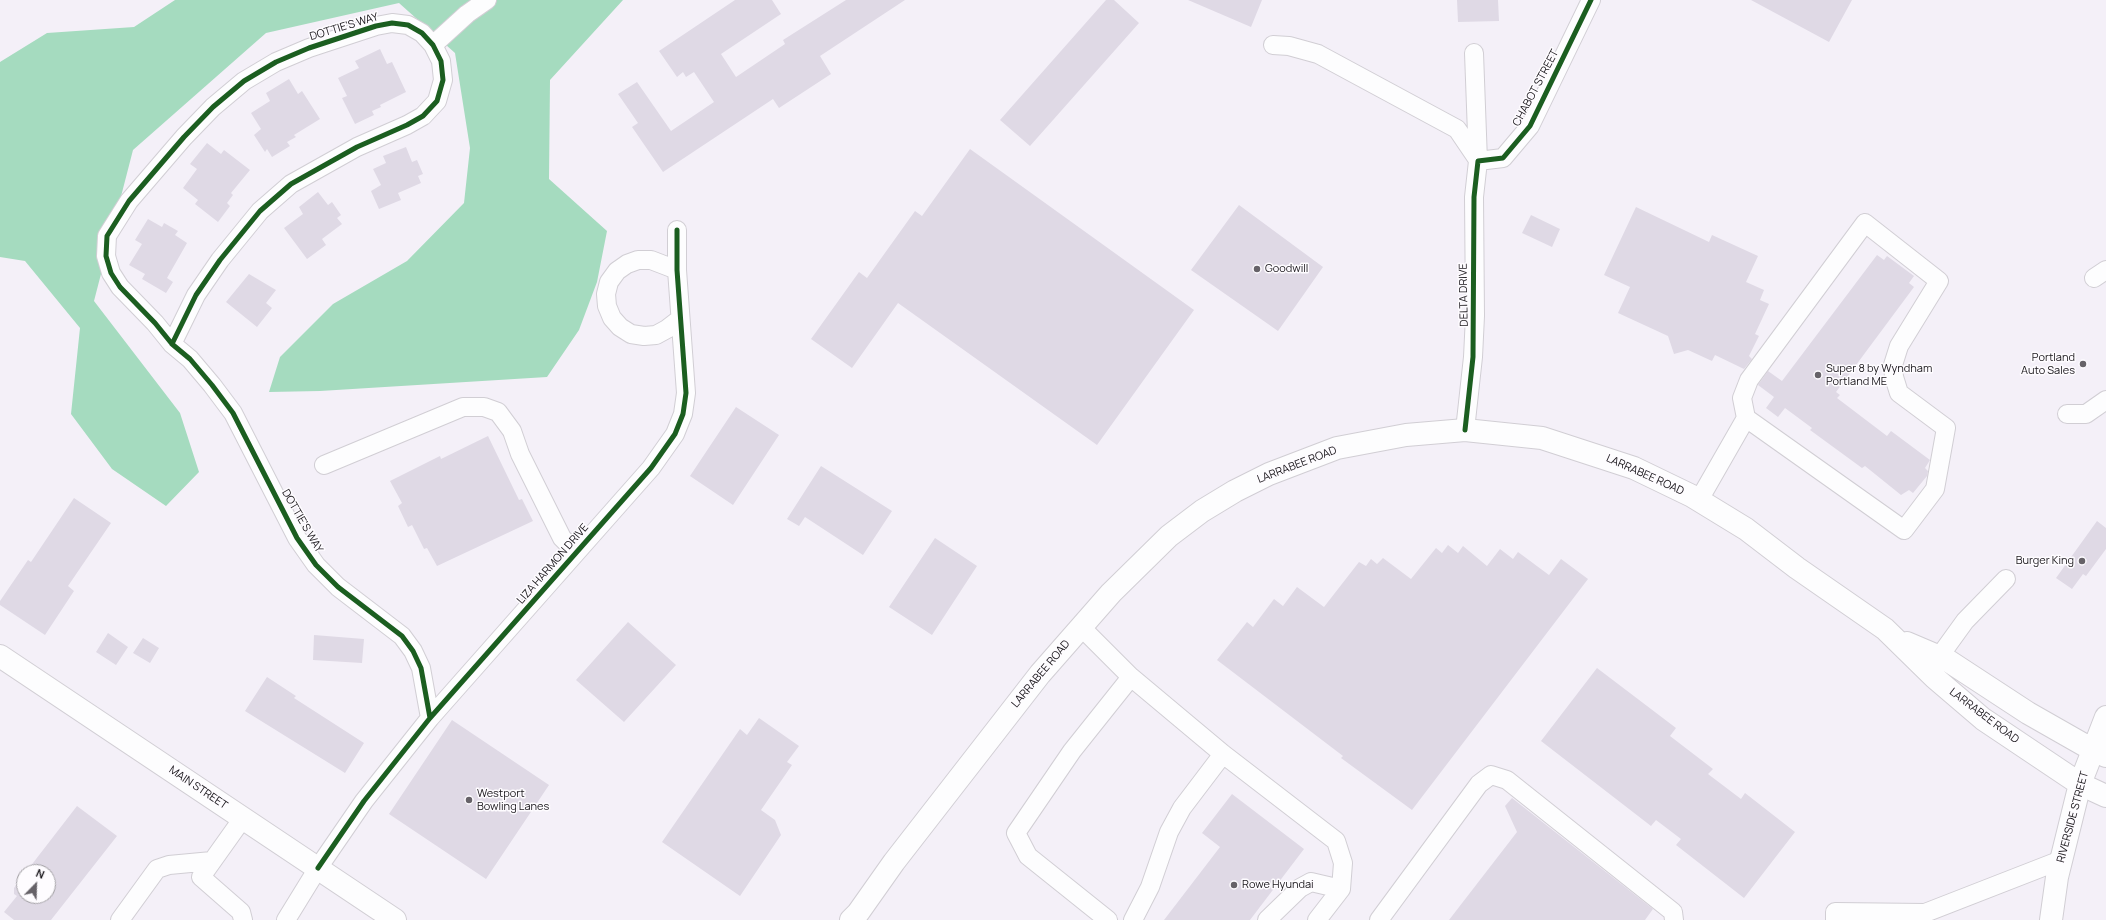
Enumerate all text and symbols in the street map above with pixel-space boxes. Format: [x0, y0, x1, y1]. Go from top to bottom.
street label: DOTTIE'S WAY [308, 10, 380, 44]
street label: CHABOT STREET [1510, 47, 1562, 129]
place label: Goodwill [1265, 262, 1308, 276]
street label: DELTA DRIVE [1457, 263, 1471, 327]
marker: Goodwill [1252, 264, 1262, 274]
place label: Portland Auto Sales [2021, 351, 2075, 377]
marker: Portland Auto Sales [2078, 359, 2088, 369]
place label: Super 8 by Wyndham Portland ME [1826, 362, 1932, 388]
marker: Super 8 by Wyndham Portland ME [1813, 370, 1823, 380]
street label: LARRABEE ROAD [1255, 444, 1339, 486]
street label: LARRABEE ROAD [1604, 452, 1686, 498]
street label: DOTTIE'S WAY [279, 487, 325, 555]
street label: LIZA HARMON DRIVE [514, 521, 592, 607]
place label: Burger King [2016, 554, 2074, 568]
marker: Burger King [2077, 556, 2087, 566]
street label: LARRABEE ROAD [1009, 638, 1073, 710]
street label: LARRABEE ROAD [1947, 685, 2021, 747]
street label: MAIN STREET [166, 764, 230, 812]
street label: RIVERSIDE STREET [2054, 770, 2092, 864]
place label: Westport Bowling Lanes [477, 787, 549, 813]
marker: Westport Bowling Lanes [464, 795, 474, 805]
north arrow [16, 864, 56, 904]
text: N [34, 865, 47, 882]
place label: Rowe Hyundai [1242, 878, 1314, 892]
marker: Rowe Hyundai [1229, 880, 1239, 890]

